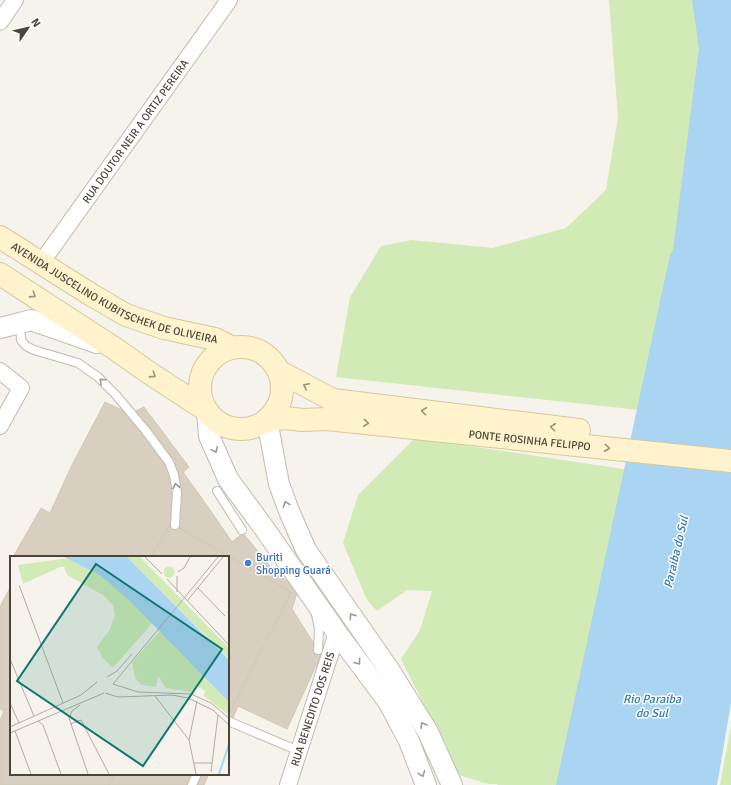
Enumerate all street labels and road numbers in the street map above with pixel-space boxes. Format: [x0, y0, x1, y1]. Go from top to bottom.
street label: RUA DOUTOR NEIR A ORTIZ PEREIRA [80, 57, 192, 206]
street label: AVENIDA JUSCELINO KUBITSCHEK DE OLIVEIRA [9, 240, 219, 346]
street label: PONTE ROSINHA FELIPPO [468, 428, 591, 453]
street label: RUA BENEDITO DOS REIS [288, 650, 338, 768]

